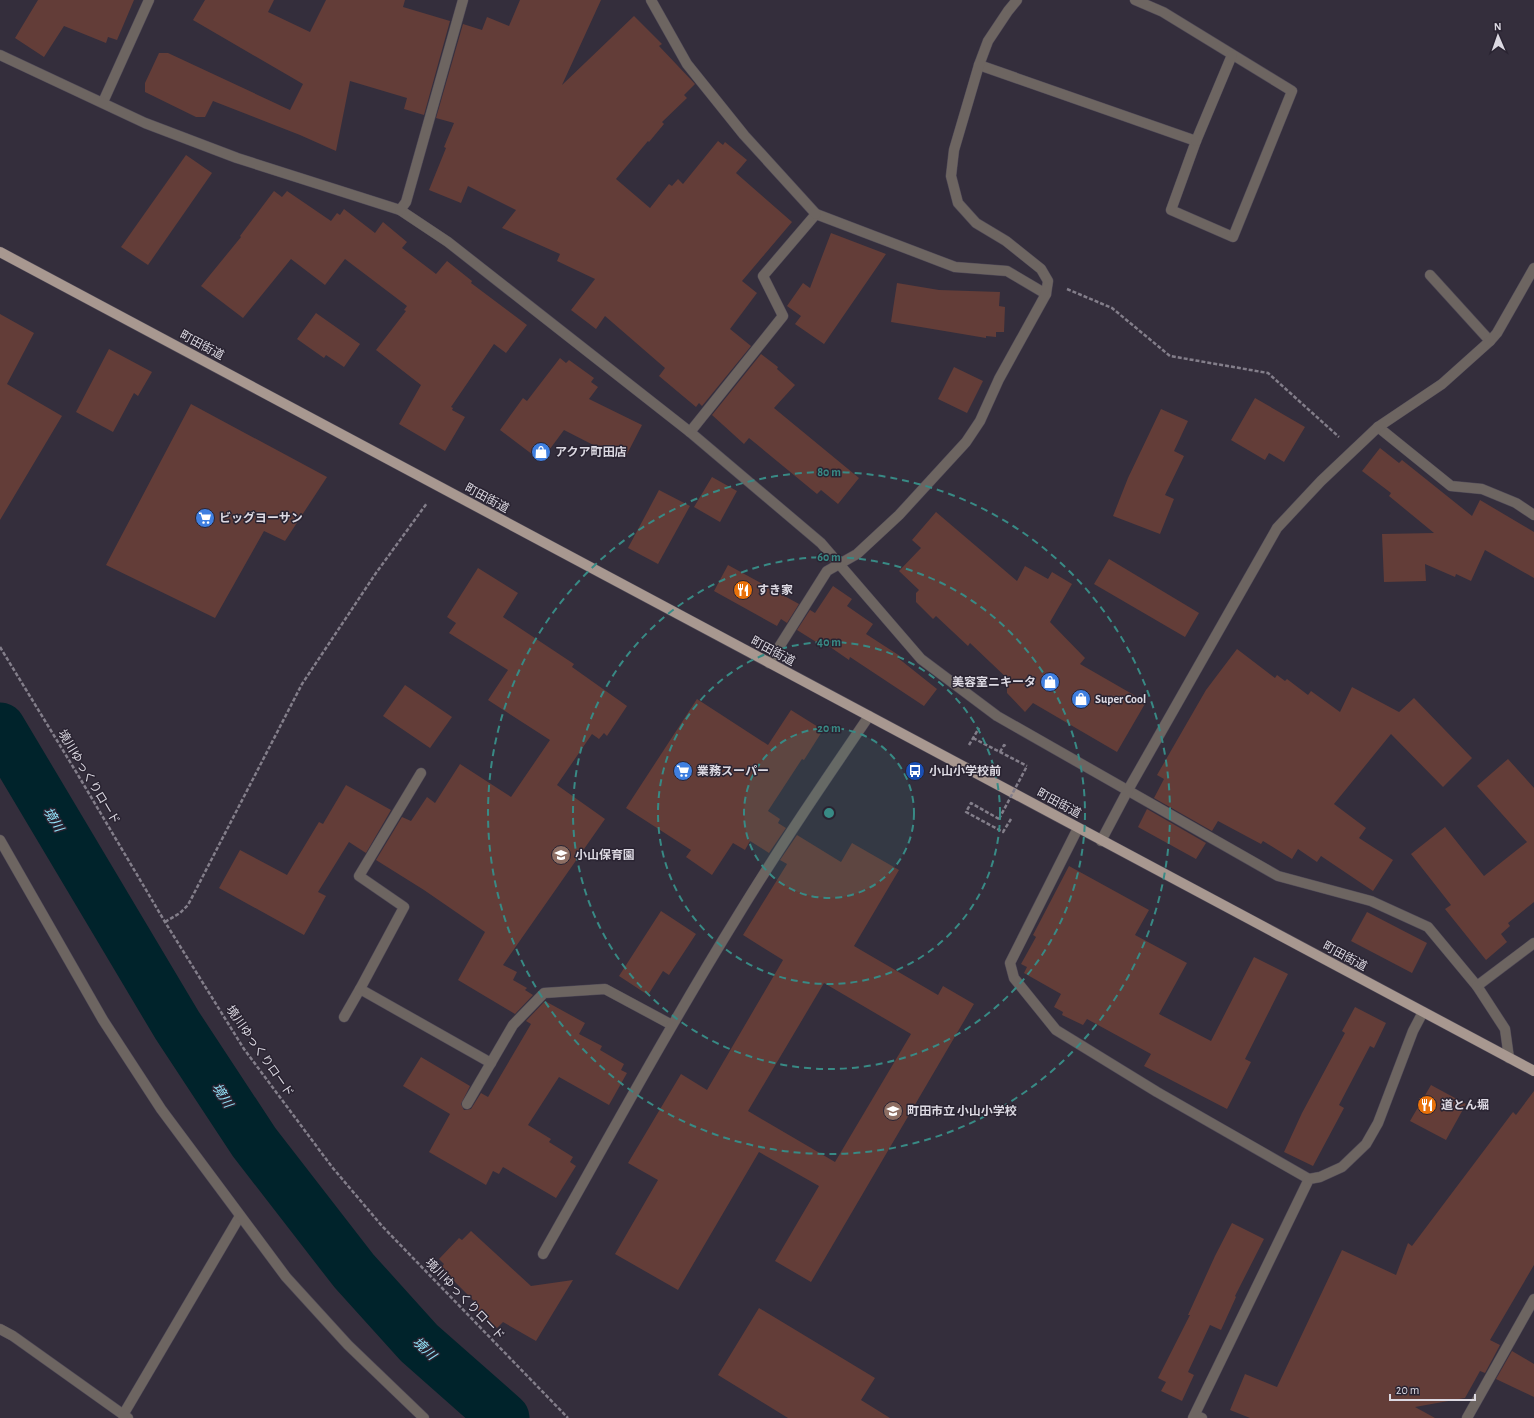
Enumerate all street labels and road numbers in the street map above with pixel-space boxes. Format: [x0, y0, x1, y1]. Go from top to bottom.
street label: 町田街道 [178, 328, 226, 362]
street label: 町田街道 [463, 481, 511, 515]
street label: 町田街道 [749, 634, 797, 668]
street label: 境川ゆっくりロード [55, 727, 123, 827]
street label: 町田街道 [1035, 786, 1083, 820]
street label: 町田街道 [1321, 939, 1369, 973]
street label: 境川ゆっくりロード [223, 1003, 297, 1099]
street label: 境川ゆっくりロード [423, 1255, 508, 1342]

